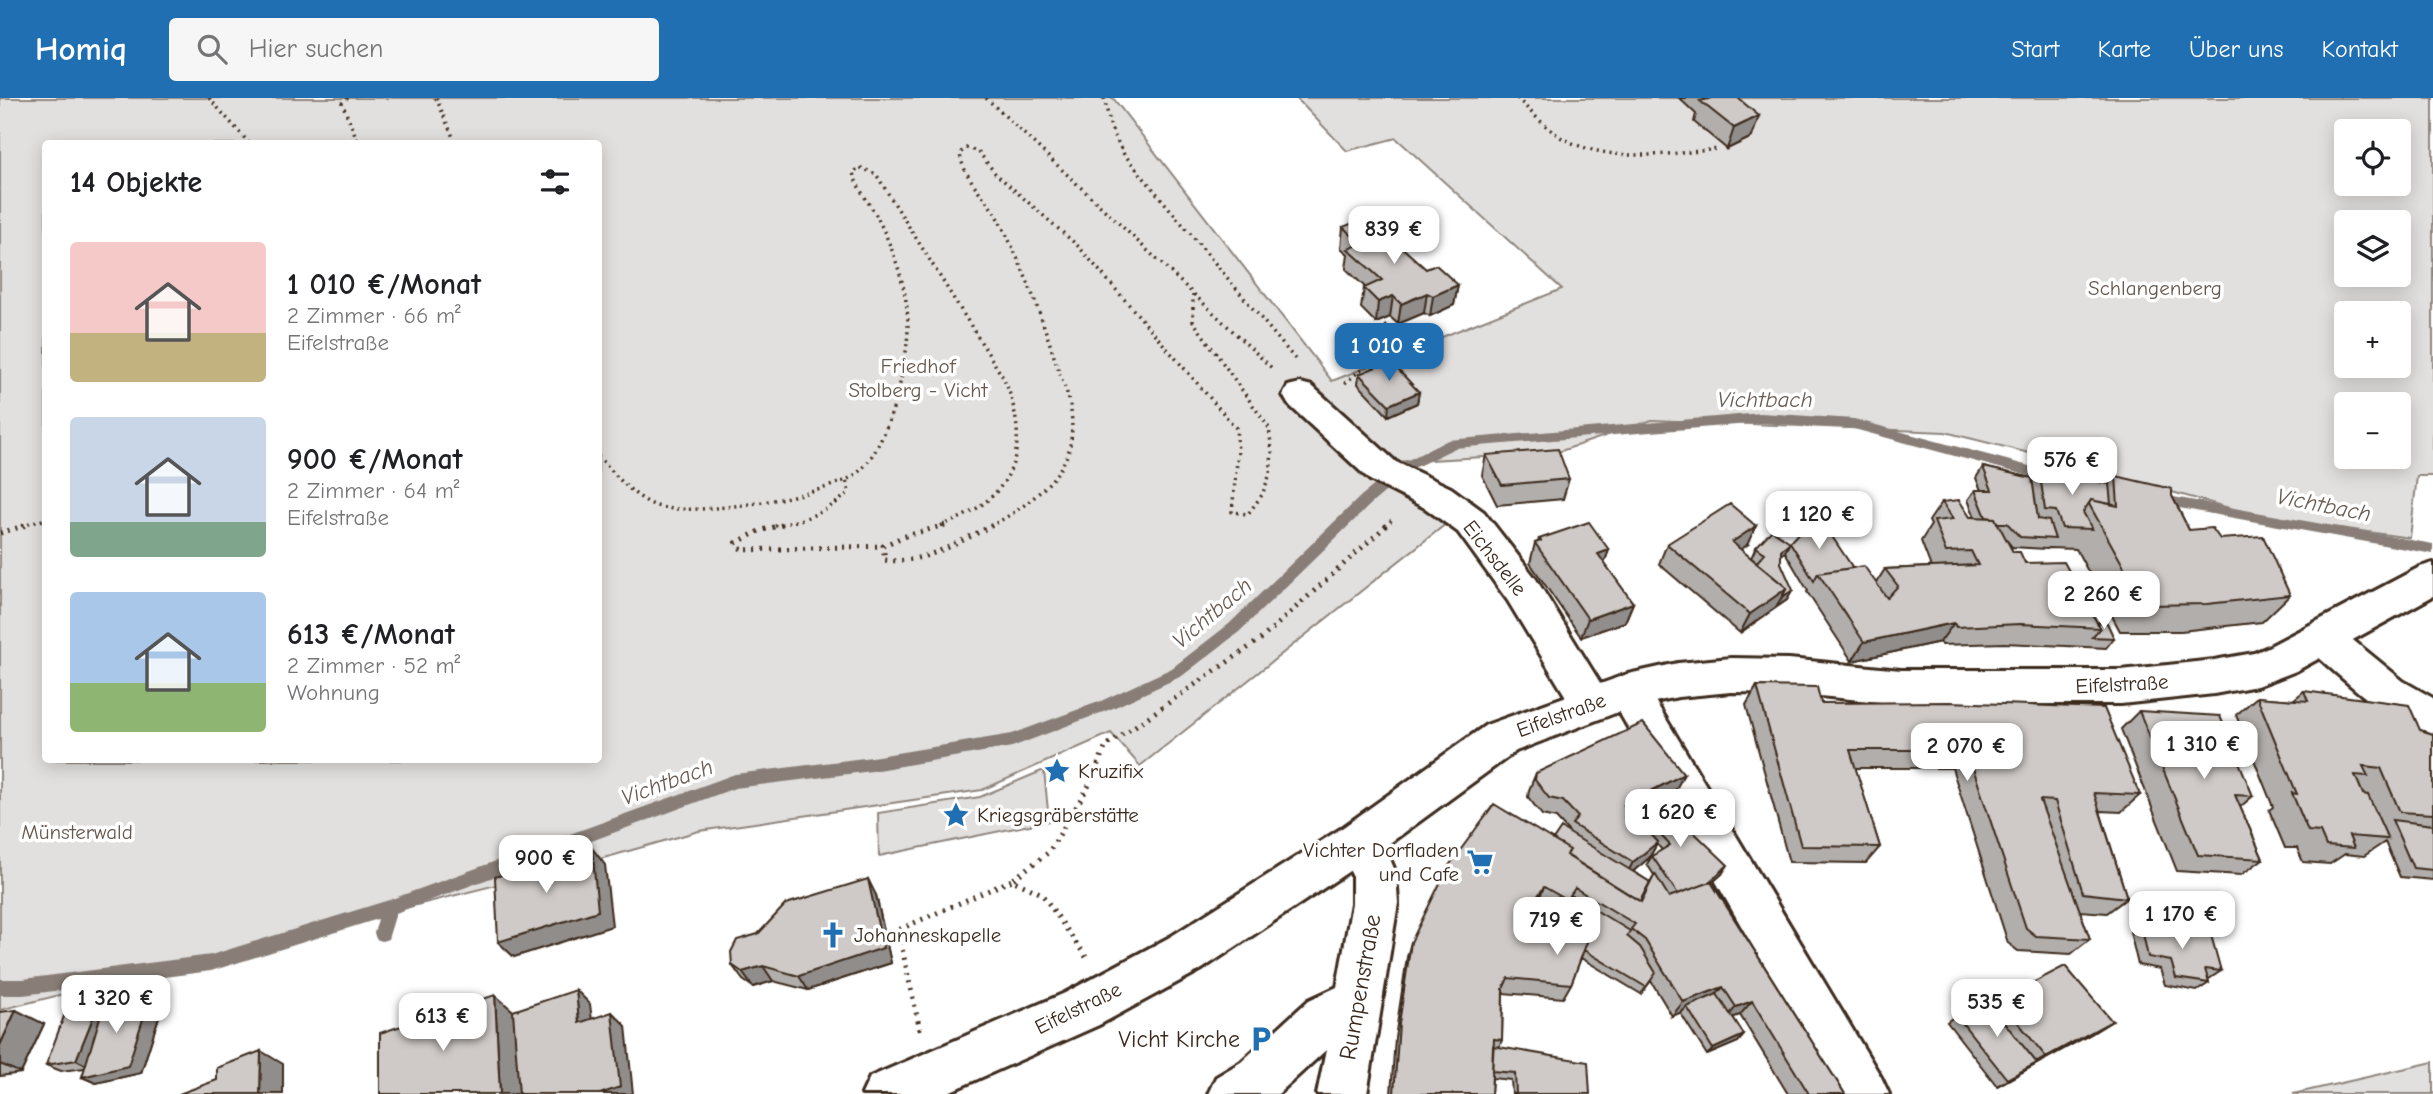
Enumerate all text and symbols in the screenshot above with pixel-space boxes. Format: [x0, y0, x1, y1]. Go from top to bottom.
search box [169, 18, 659, 81]
text: Homiq [35, 30, 127, 68]
icon: search [193, 30, 231, 68]
text: Hier suchen [249, 34, 384, 64]
text: Start [2011, 35, 2059, 63]
text: Karte [2097, 35, 2151, 63]
text: Über uns [2189, 35, 2284, 63]
text: Kontakt [2322, 35, 2398, 63]
map controls [2334, 119, 2411, 469]
button: locate [2334, 119, 2411, 196]
icon: filters [536, 163, 574, 201]
text: 14 Objekte [70, 165, 202, 200]
pin: 839 € [1345, 206, 1443, 266]
button: layers [2334, 210, 2411, 287]
text: 839 € [1364, 215, 1424, 242]
text: 1 010 €/Monat [287, 267, 481, 302]
icon: home [126, 270, 210, 354]
park label: Schlangenberg [2088, 276, 2222, 300]
button: + [2334, 301, 2411, 378]
text: 2 Zimmer · 66 m² [287, 302, 461, 329]
pin: 1 010 € [1324, 324, 1454, 383]
text: Eifelstraße [287, 329, 389, 356]
text: 1 010 € [1351, 332, 1427, 359]
park label: Friedhof Stolberg - Vicht [848, 354, 989, 402]
water label: Vichtbach [1717, 386, 1813, 413]
button: − [2334, 392, 2411, 469]
pin: 576 € [2023, 438, 2121, 497]
text: 900 €/Monat [287, 442, 463, 477]
icon: home [126, 445, 210, 529]
text: 576 € [2043, 446, 2101, 473]
text: 2 Zimmer · 64 m² [287, 477, 459, 504]
water label: Vichtbach [2274, 483, 2374, 527]
pin: 1 120 € [1754, 491, 1884, 551]
text: 1 120 € [1782, 500, 1856, 527]
text: Eifelstraße [287, 504, 389, 531]
street label: Eichsdelle [1458, 516, 1532, 600]
water label: Vichtbach [1167, 572, 1257, 654]
pin: 2 260 € [2039, 572, 2169, 631]
text: 2 260 € [2064, 580, 2144, 607]
text: 613 €/Monat [287, 617, 455, 652]
icon: home [126, 620, 210, 704]
text: 2 Zimmer · 52 m² [287, 652, 460, 679]
street label: Eifelstraße [2075, 670, 2169, 698]
text: Wohnung [287, 679, 380, 706]
street label: Eifelstraße [1513, 688, 1609, 742]
pin: 1 310 € [2139, 722, 2269, 781]
pin: 2 070 € [1902, 724, 2032, 783]
text: 1 310 € [2167, 730, 2241, 757]
text: 2 070 € [1927, 732, 2007, 759]
water label: Vichtbach [617, 753, 717, 811]
place icon: Kruzifix [1042, 756, 1072, 786]
place label: Kruzifix [1078, 759, 1143, 783]
pin: 1 620 € [1615, 790, 1745, 849]
text: 1 620 € [1641, 798, 1719, 825]
place icon: Kriegsgräberstätte [941, 800, 971, 830]
place label: Kriegsgräberstätte [977, 803, 1139, 827]
park label: Münsterwald [21, 820, 133, 844]
pin: 900 € [497, 836, 595, 895]
place label: Vichter Dorfladen und Cafe [1303, 838, 1459, 886]
text: 900 € [515, 844, 577, 871]
supermarket icon: Vichter Dorfladen und Cafe [1465, 847, 1495, 877]
pin: 1 170 € [2117, 892, 2247, 951]
pin: 719 € [1508, 898, 1606, 957]
text: 1 170 € [2145, 900, 2219, 927]
text: 719 € [1529, 906, 1585, 933]
street label: Rumpenstraße [1333, 912, 1387, 1062]
church icon: Johanneskapelle [818, 920, 848, 950]
place label: Johanneskapelle [854, 923, 1001, 947]
pin: 1 320 € [51, 976, 181, 1035]
street label: Eifelstraße [1031, 977, 1125, 1039]
pin: 535 € [1948, 979, 2046, 1039]
text: 1 320 € [77, 984, 155, 1011]
text: 535 € [1967, 988, 2027, 1015]
pin: 613 € [394, 993, 492, 1053]
text: 613 € [415, 1002, 471, 1029]
parking icon: Vicht Kirche [1246, 1024, 1276, 1054]
place label: Vicht Kirche [1118, 1025, 1240, 1053]

